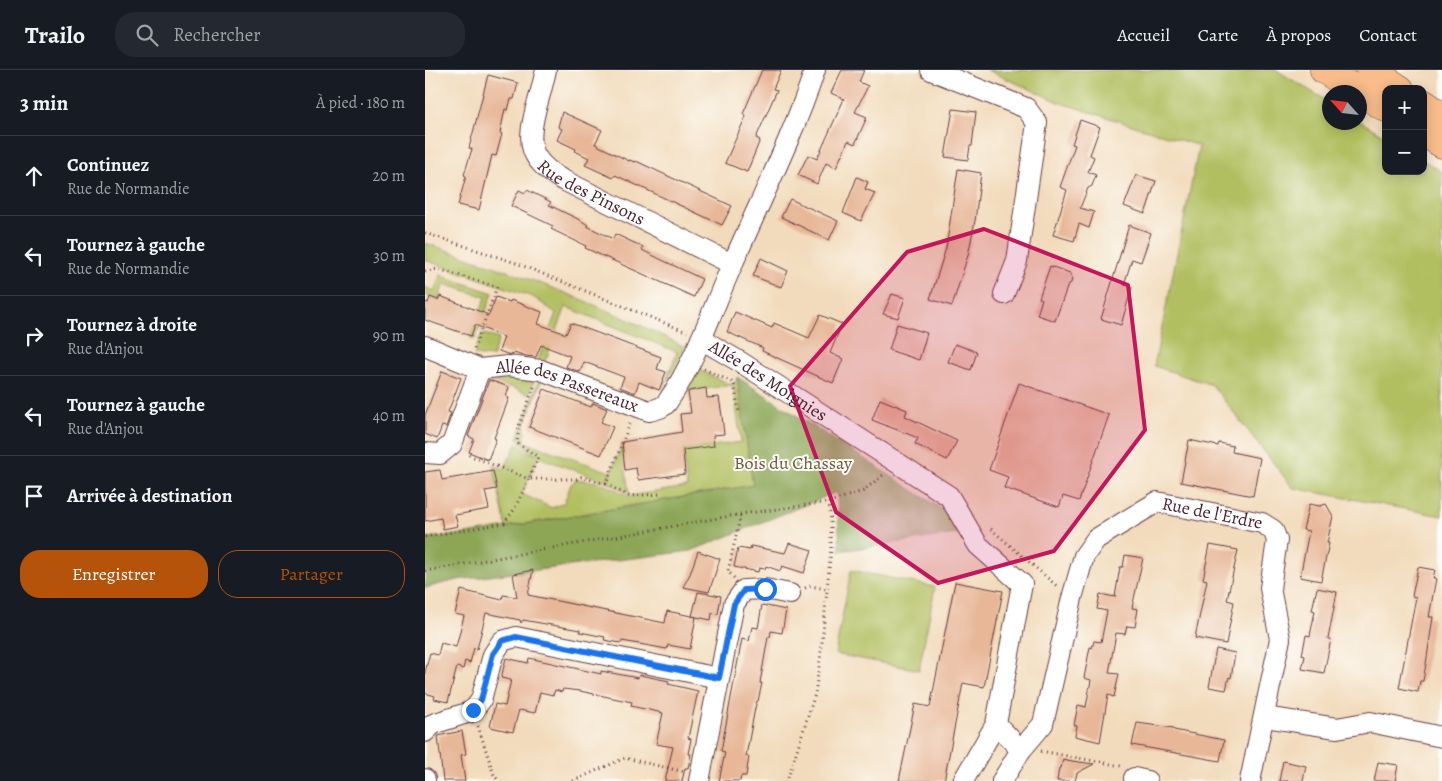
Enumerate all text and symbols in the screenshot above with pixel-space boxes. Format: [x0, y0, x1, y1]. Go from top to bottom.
search box [115, 12, 465, 57]
text: Trailo [25, 19, 85, 51]
icon: search [133, 21, 161, 49]
text: Rechercher [173, 22, 261, 48]
text: Accueil [1117, 23, 1170, 47]
text: Carte [1198, 23, 1238, 47]
text: À propos [1266, 23, 1331, 47]
text: Contact [1359, 23, 1417, 47]
north arrow [1322, 85, 1367, 130]
map controls [1382, 85, 1427, 175]
button: + [1382, 85, 1427, 130]
text: 3 min [20, 89, 68, 117]
text: À pied · 180 m [316, 92, 405, 114]
button: − [1382, 130, 1427, 175]
text: Continuez [67, 152, 149, 178]
street label: Rue des Pinsons [532, 154, 649, 231]
icon: ahead [20, 162, 48, 190]
text: 20 m [372, 165, 405, 187]
text: Rue de Normandie [67, 178, 189, 200]
text: Tournez à gauche [67, 232, 205, 258]
icon: left [20, 242, 48, 270]
text: 30 m [373, 245, 405, 267]
text: Rue de Normandie [67, 258, 189, 280]
text: Tournez à droite [67, 312, 197, 338]
icon: right [20, 322, 48, 350]
text: 90 m [373, 325, 405, 347]
street label: Allée des Moignies [704, 334, 832, 427]
text: Rue d'Anjou [67, 338, 144, 360]
street label: Allée des Passereaux [493, 354, 643, 418]
text: Tournez à gauche [67, 392, 205, 418]
icon: left [20, 402, 48, 430]
text: 40 m [373, 405, 405, 427]
text: Rue d'Anjou [67, 418, 144, 440]
park label: Bois du Chassay [734, 451, 853, 475]
icon: arrive [20, 482, 48, 510]
text: Arrivée à destination [67, 483, 232, 509]
street label: Rue de l'Erdre [1160, 491, 1265, 535]
button: Enregistrer [20, 550, 208, 598]
button: Partager [218, 550, 405, 598]
route start [754, 578, 777, 601]
route end [462, 699, 485, 722]

